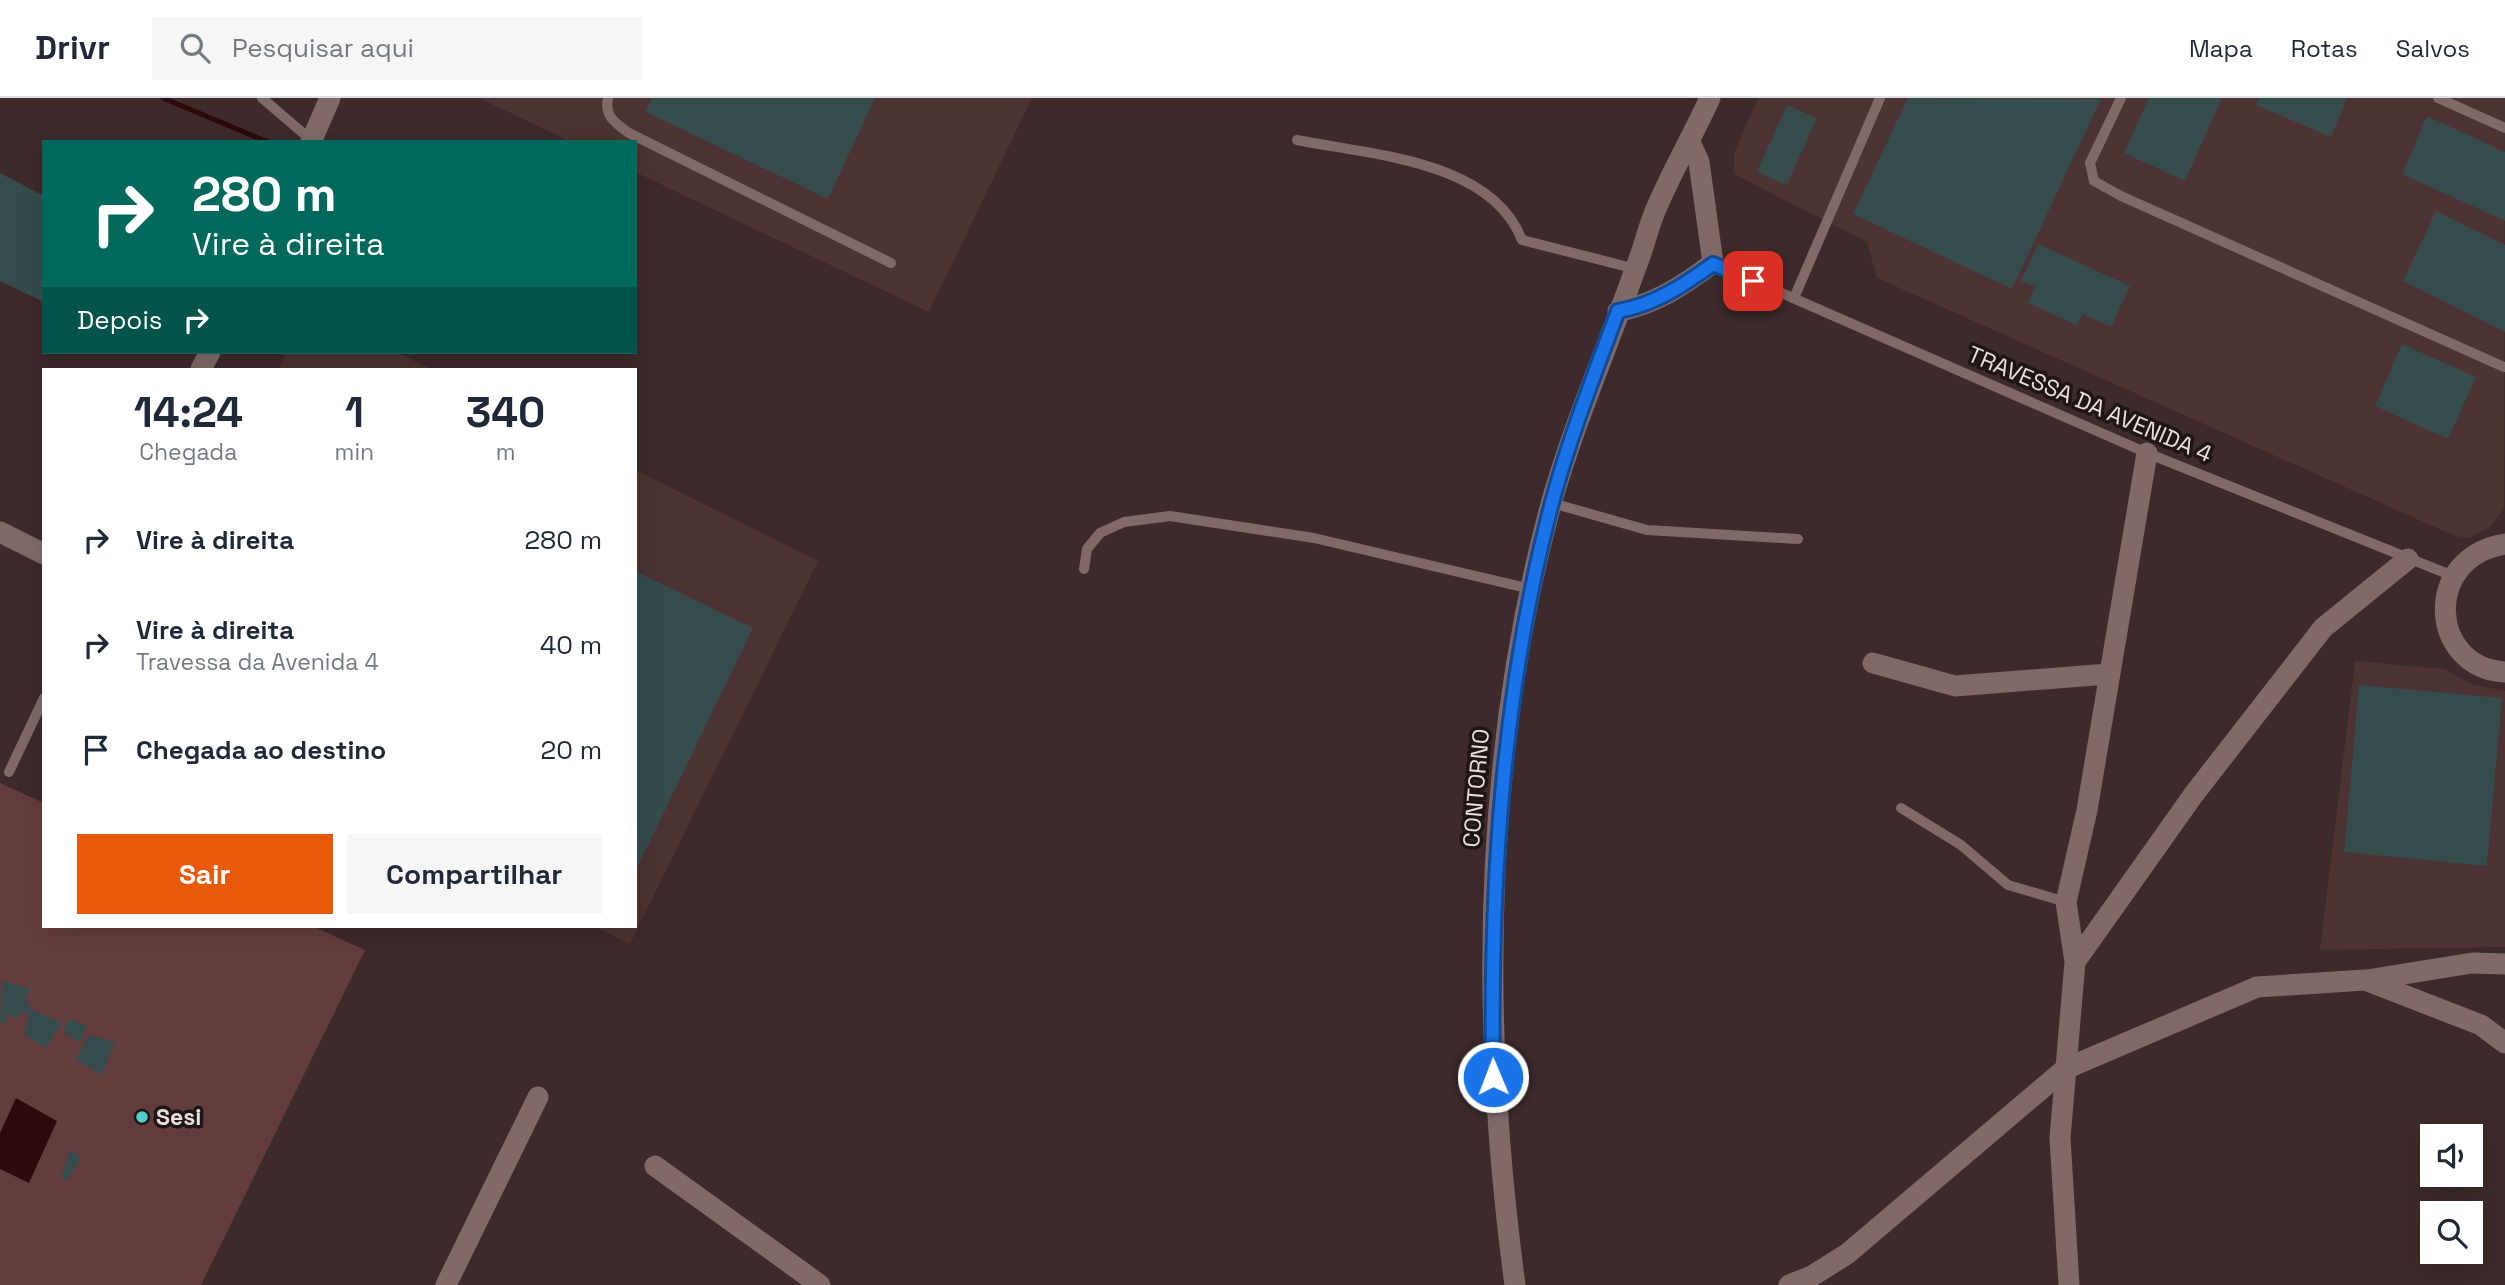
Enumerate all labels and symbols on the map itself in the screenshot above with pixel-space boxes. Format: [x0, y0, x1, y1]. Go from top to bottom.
pin [1723, 251, 1783, 311]
street label: TRAVESSA DA AVENIDA 4 [1963, 339, 2217, 469]
street label: CONTORNO [1456, 728, 1496, 848]
position arrow [1456, 1040, 1530, 1114]
place label: Sesi [156, 1102, 201, 1132]
marker: Sesi [134, 1109, 150, 1125]

